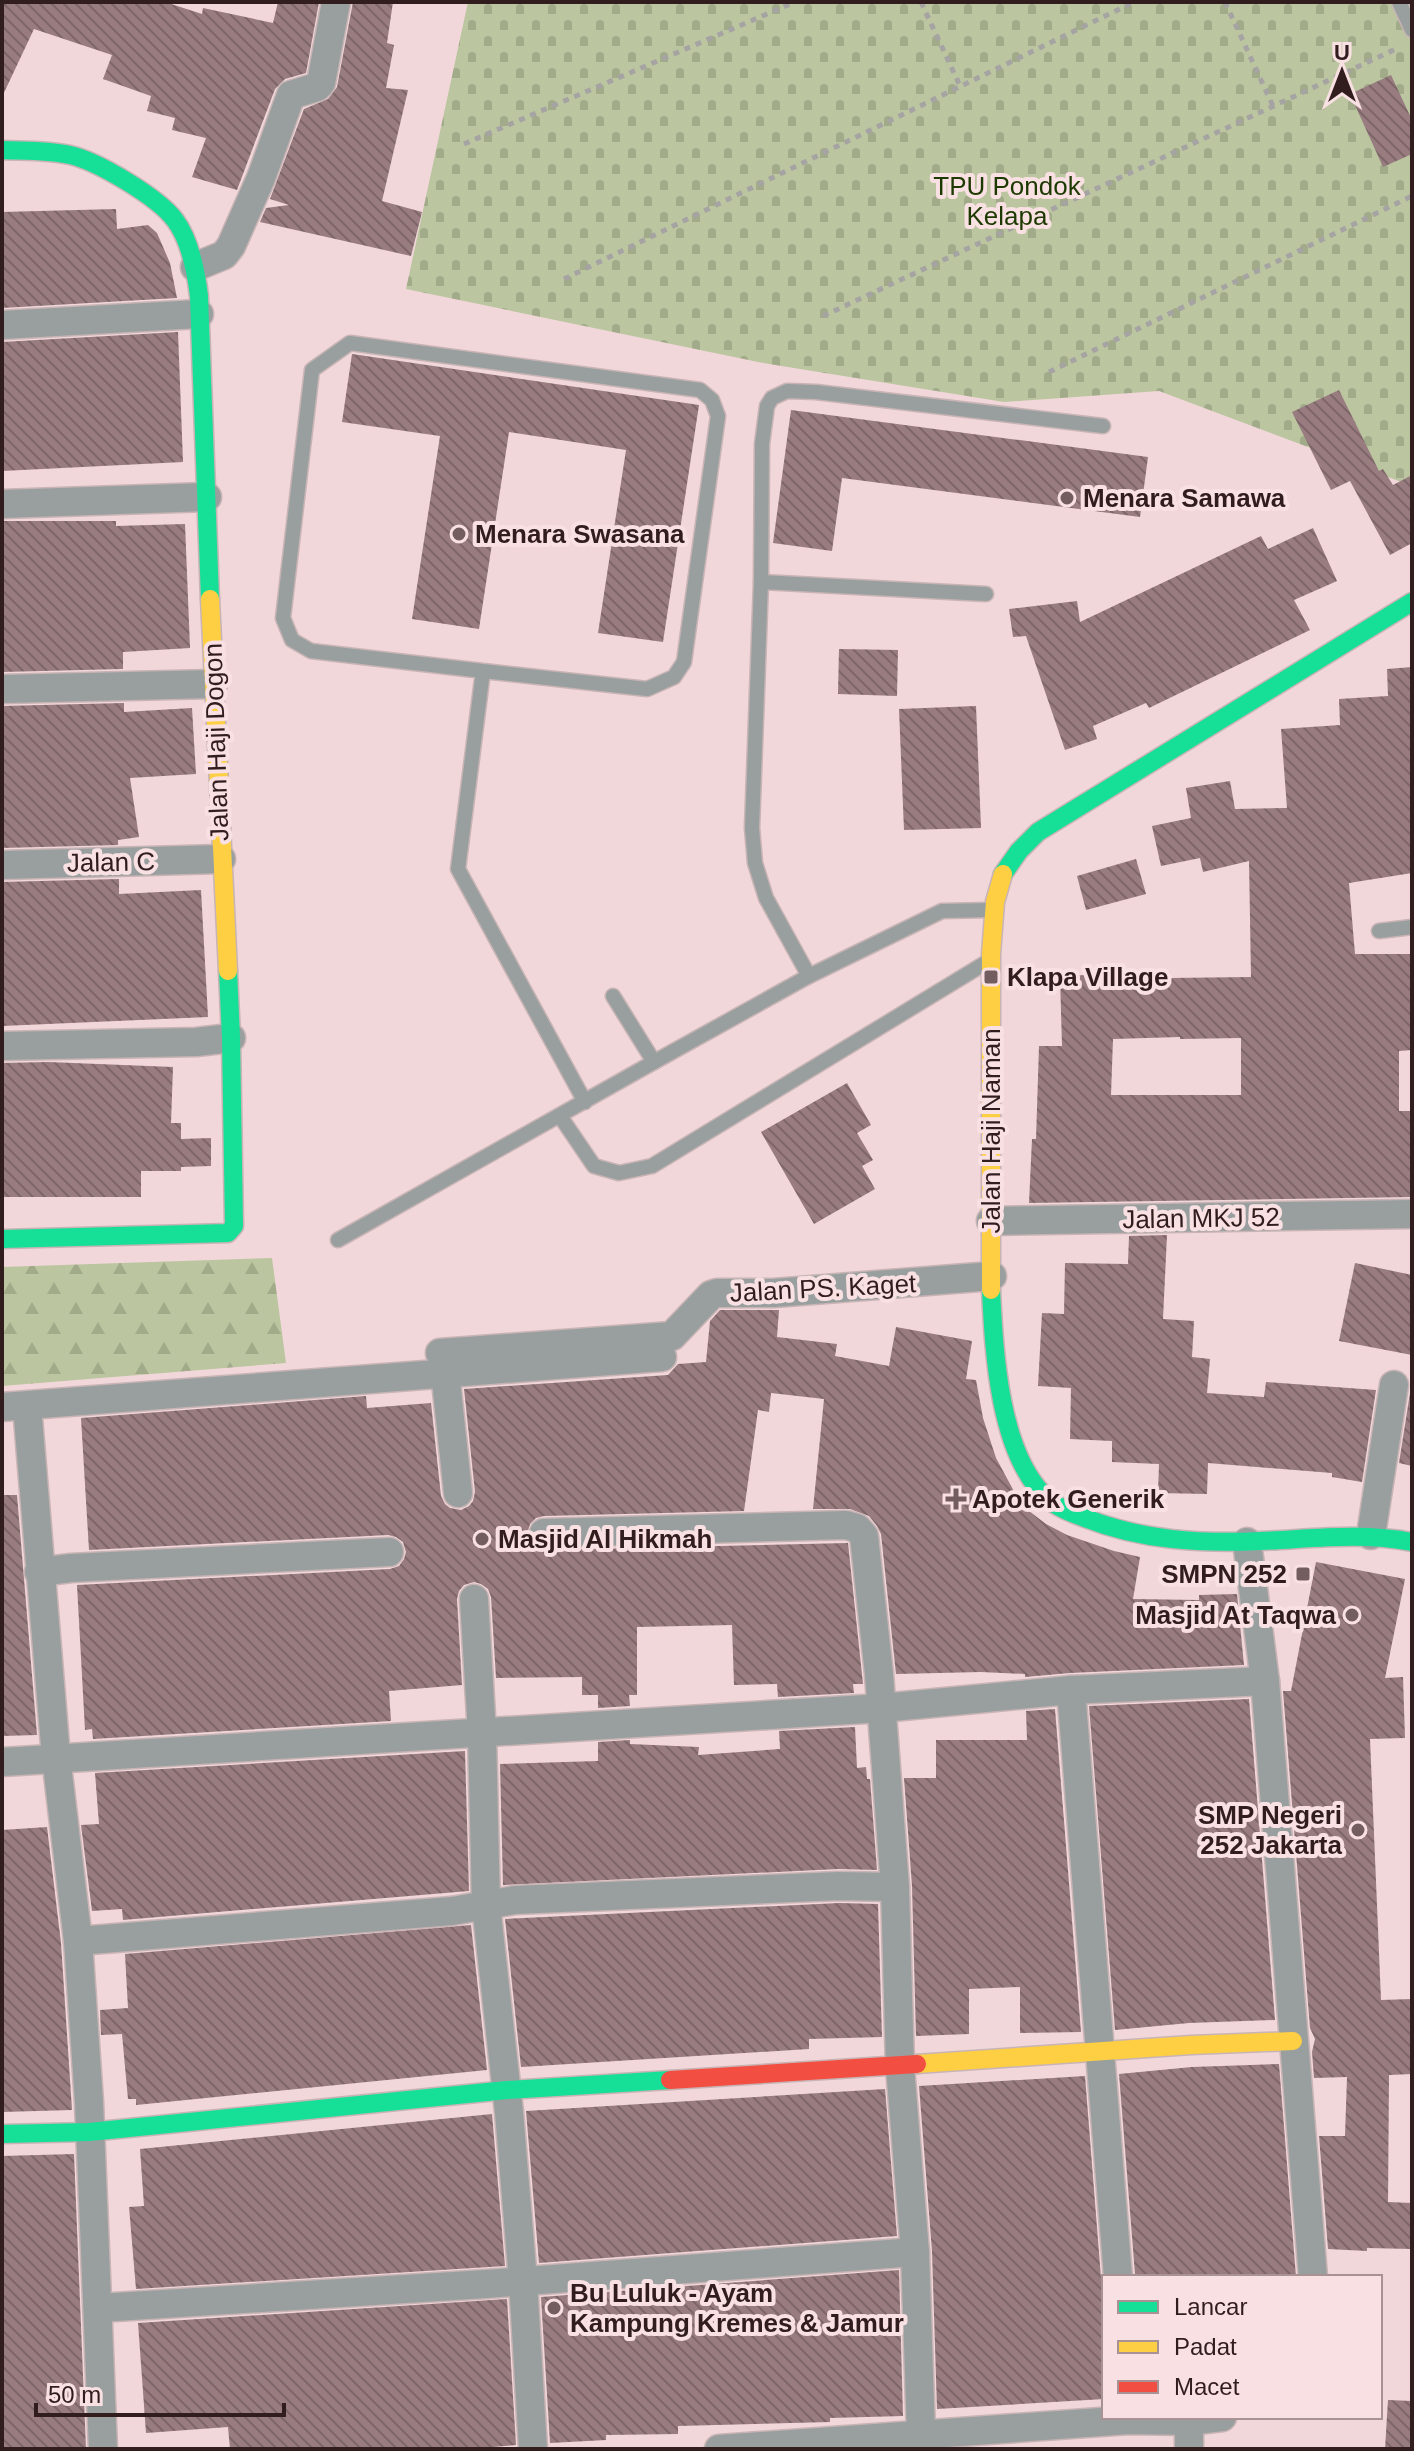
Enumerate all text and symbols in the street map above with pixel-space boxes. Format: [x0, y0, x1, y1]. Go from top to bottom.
north arrow [1302, 32, 1382, 112]
text: U [1334, 40, 1350, 65]
park label: TPU Pondok Kelapa [933, 171, 1082, 231]
place label: Menara Samawa [1083, 483, 1286, 513]
marker: Menara Samawa [1058, 489, 1076, 507]
place label: Menara Swasana [475, 519, 685, 549]
marker: Menara Swasana [450, 525, 468, 543]
street label: Jalan Haji Dogon [198, 643, 234, 841]
street label: Jalan C [67, 846, 155, 878]
place label: Klapa Village [1007, 962, 1168, 992]
marker: Klapa Village [982, 968, 1000, 986]
street label: Jalan Haji Naman [976, 1028, 1006, 1234]
street label: Jalan MKJ 52 [1122, 1202, 1280, 1234]
street label: Jalan PS. Kaget [729, 1268, 918, 1308]
place label: Apotek Generik [972, 1484, 1165, 1514]
marker: Apotek Generik [947, 1490, 965, 1508]
place label: Masjid Al Hikmah [498, 1524, 712, 1554]
marker: Masjid Al Hikmah [473, 1530, 491, 1548]
place label: SMPN 252 [1161, 1559, 1287, 1589]
marker: SMPN 252 [1294, 1565, 1312, 1583]
place label: Masjid At Taqwa [1135, 1600, 1337, 1630]
marker: Masjid At Taqwa [1343, 1606, 1361, 1624]
place label: SMP Negeri 252 Jakarta [1198, 1800, 1343, 1860]
marker: SMP Negeri 252 Jakarta [1349, 1821, 1367, 1839]
legend [1102, 2275, 1382, 2419]
place label: Bu Luluk - Ayam Kampung Kremes & Jamur [570, 2278, 904, 2338]
text: Lancar [1174, 2293, 1247, 2320]
marker: Bu Luluk - Ayam Kampung Kremes & Jamur [545, 2299, 563, 2317]
text: Padat [1174, 2333, 1237, 2360]
scale bar [36, 2367, 284, 2417]
text: Macet [1174, 2373, 1240, 2400]
text: 50 m [48, 2381, 101, 2408]

